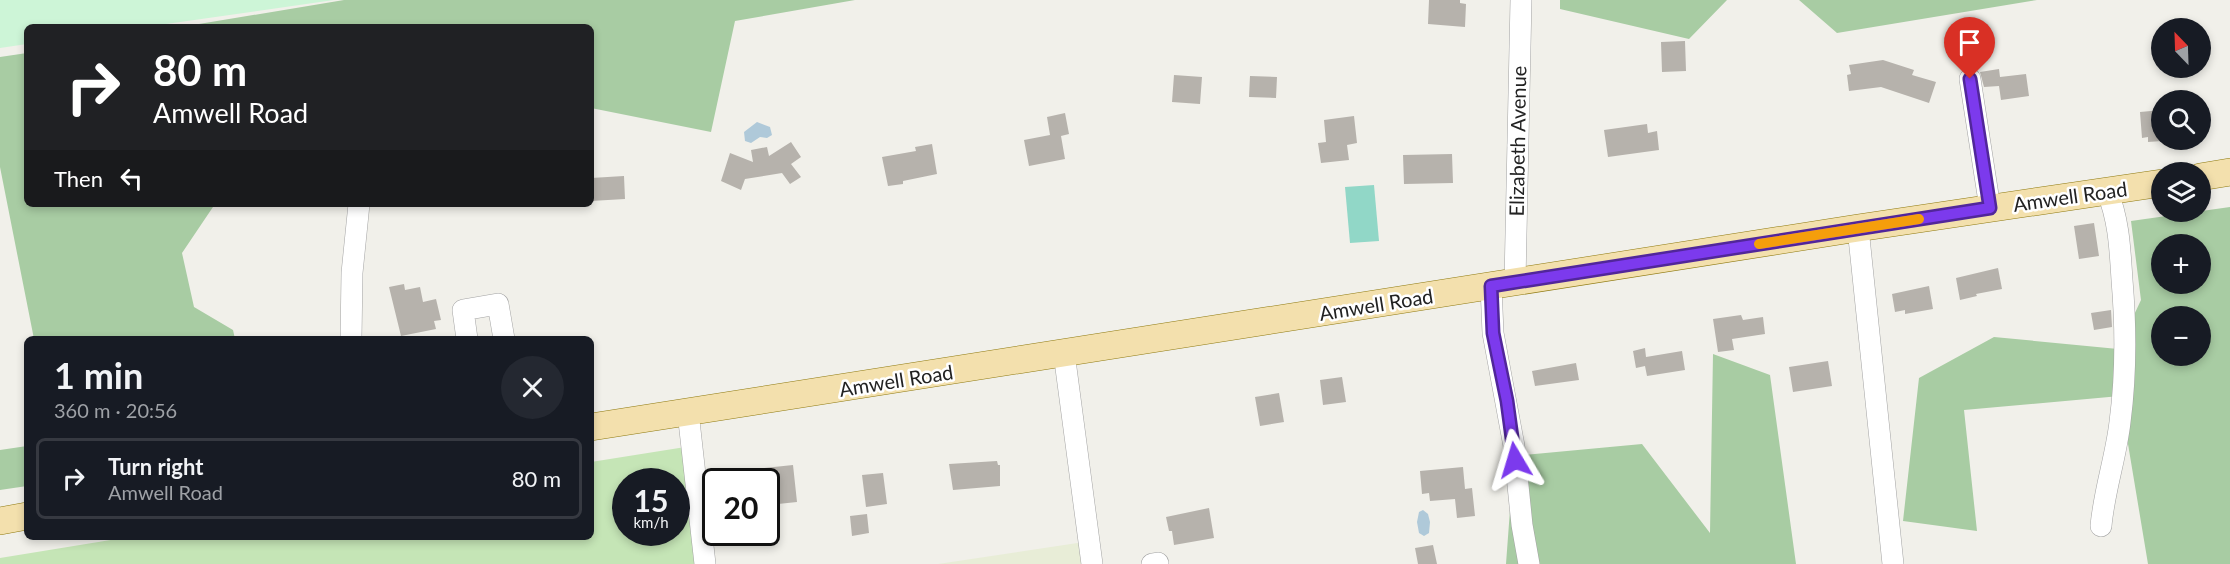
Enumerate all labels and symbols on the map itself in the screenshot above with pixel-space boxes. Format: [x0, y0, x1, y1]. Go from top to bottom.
pin [1944, 17, 1995, 79]
north arrow [2151, 18, 2211, 78]
street label: Elizabeth Avenue [1504, 65, 1530, 217]
street label: Amwell Road [2011, 176, 2129, 216]
street label: Amwell Road [1317, 283, 1435, 325]
street label: Amwell Road [837, 359, 955, 401]
position arrow [1483, 428, 1547, 492]
speed limit sign: 20 [702, 468, 780, 546]

